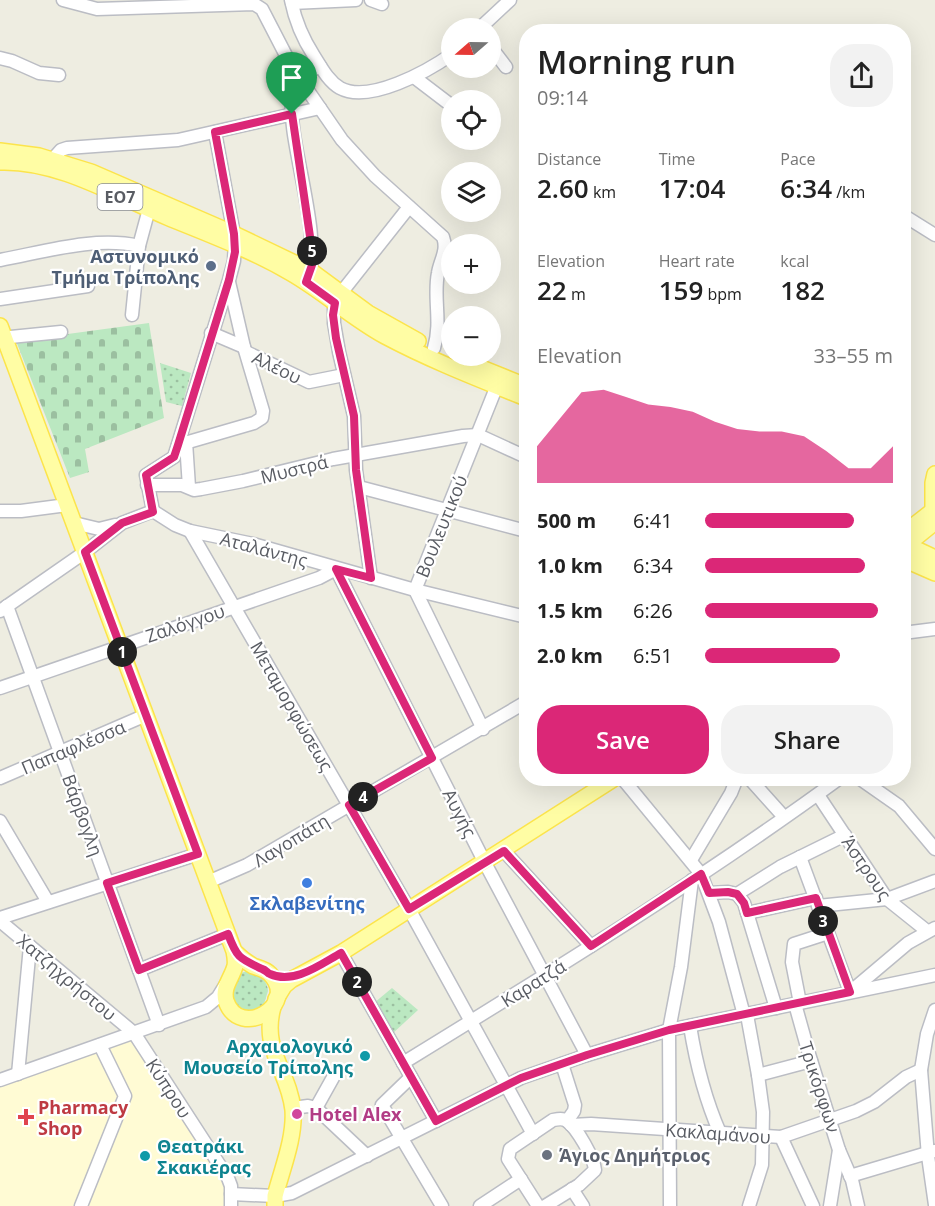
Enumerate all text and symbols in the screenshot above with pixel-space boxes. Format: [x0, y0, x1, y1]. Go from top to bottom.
north arrow [441, 18, 501, 78]
map controls [441, 18, 501, 366]
text: Morning run [537, 39, 736, 84]
button: share [830, 44, 893, 107]
pin [266, 52, 317, 114]
icon: arrive [275, 61, 308, 94]
text: 09:14 [537, 84, 588, 111]
button: locate [441, 90, 501, 150]
text: Distance [537, 148, 601, 170]
text: Time [659, 148, 695, 170]
text: Pace [780, 148, 816, 170]
button: layers [441, 162, 501, 222]
text: 2.60 [537, 170, 589, 206]
text: 17:04 [659, 170, 725, 206]
text: 6:34 [780, 170, 832, 206]
text: km [589, 181, 616, 203]
text: /km [832, 181, 865, 203]
road number: ΕΟ7 [98, 184, 142, 210]
button: + [441, 234, 501, 294]
pin: 5 [297, 236, 327, 266]
text: 5 [307, 240, 317, 262]
place label: Αστυνομικό Τμήμα Τρίπολης [51, 244, 199, 289]
text: Elevation [537, 250, 605, 272]
text: Heart rate [659, 250, 735, 272]
text: kcal [780, 250, 809, 272]
marker: Αστυνομικό Τμήμα Τρίπολης [204, 259, 218, 273]
text: 22 [537, 272, 567, 308]
text: 159 [659, 272, 703, 308]
text: 182 [780, 272, 825, 308]
text: m [567, 283, 586, 305]
text: bpm [703, 283, 742, 305]
button: − [441, 306, 501, 366]
text: Elevation [537, 342, 622, 369]
text: 33–55 m [814, 342, 893, 369]
street label: Αλέου [249, 345, 305, 389]
street label: Μυστρά [258, 449, 330, 489]
street label: Βουλευτικού [410, 471, 472, 581]
text: 500 m [537, 507, 596, 534]
text: 6:41 [633, 507, 673, 534]
street label: Αταλάντης [218, 526, 311, 572]
text: 1.0 km [537, 552, 603, 579]
text: 6:34 [633, 552, 673, 579]
text: 1.5 km [537, 597, 603, 624]
text: 6:26 [633, 597, 673, 624]
street label: Ζαλόγγου [142, 598, 228, 648]
pin: 1 [107, 637, 137, 667]
street label: Μεταμορφώσεως [245, 637, 339, 776]
text: 1 [117, 641, 127, 663]
text: 2.0 km [537, 642, 603, 669]
text: 6:51 [633, 642, 673, 669]
button: Save [537, 705, 709, 774]
button: Share [721, 705, 893, 774]
street label: Παπαφλέσσα [17, 714, 129, 780]
street label: Βάρβογλη [57, 771, 109, 859]
pin: 4 [348, 782, 378, 812]
street label: Αυγής [438, 785, 482, 842]
text: 4 [358, 786, 368, 808]
street label: Λαγοπάτη [249, 808, 333, 872]
street label: Άστρους [837, 831, 897, 905]
marker: Σκλαβενίτης [300, 876, 314, 890]
place label: Σκλαβενίτης [250, 891, 365, 915]
pin: 3 [808, 906, 838, 936]
text: 3 [818, 910, 828, 932]
street label: Χατζηχρήστου [12, 928, 122, 1026]
street label: Καρατζά [496, 954, 570, 1012]
pin: 2 [342, 967, 372, 997]
text: 2 [352, 971, 362, 993]
place label: Αρχαιολογικό Μουσείο Τρίπολης [183, 1034, 353, 1079]
street label: Τρικόρφων [794, 1038, 846, 1136]
marker: Αρχαιολογικό Μουσείο Τρίπολης [358, 1049, 372, 1063]
street label: Κύπρου [141, 1054, 197, 1122]
place label: Pharmacy Shop [38, 1095, 129, 1140]
place label: Hotel Alex [309, 1102, 402, 1126]
marker: Hotel Alex [290, 1107, 304, 1121]
marker: Pharmacy Shop [19, 1110, 33, 1124]
street label: Κακλαμάνου [664, 1117, 772, 1149]
place label: Θεατράκι Σκακιέρας [157, 1134, 251, 1179]
place label: Άγιος Δημήτριος [559, 1143, 710, 1167]
marker: Άγιος Δημήτριος [540, 1148, 554, 1162]
marker: Θεατράκι Σκακιέρας [138, 1149, 152, 1163]

